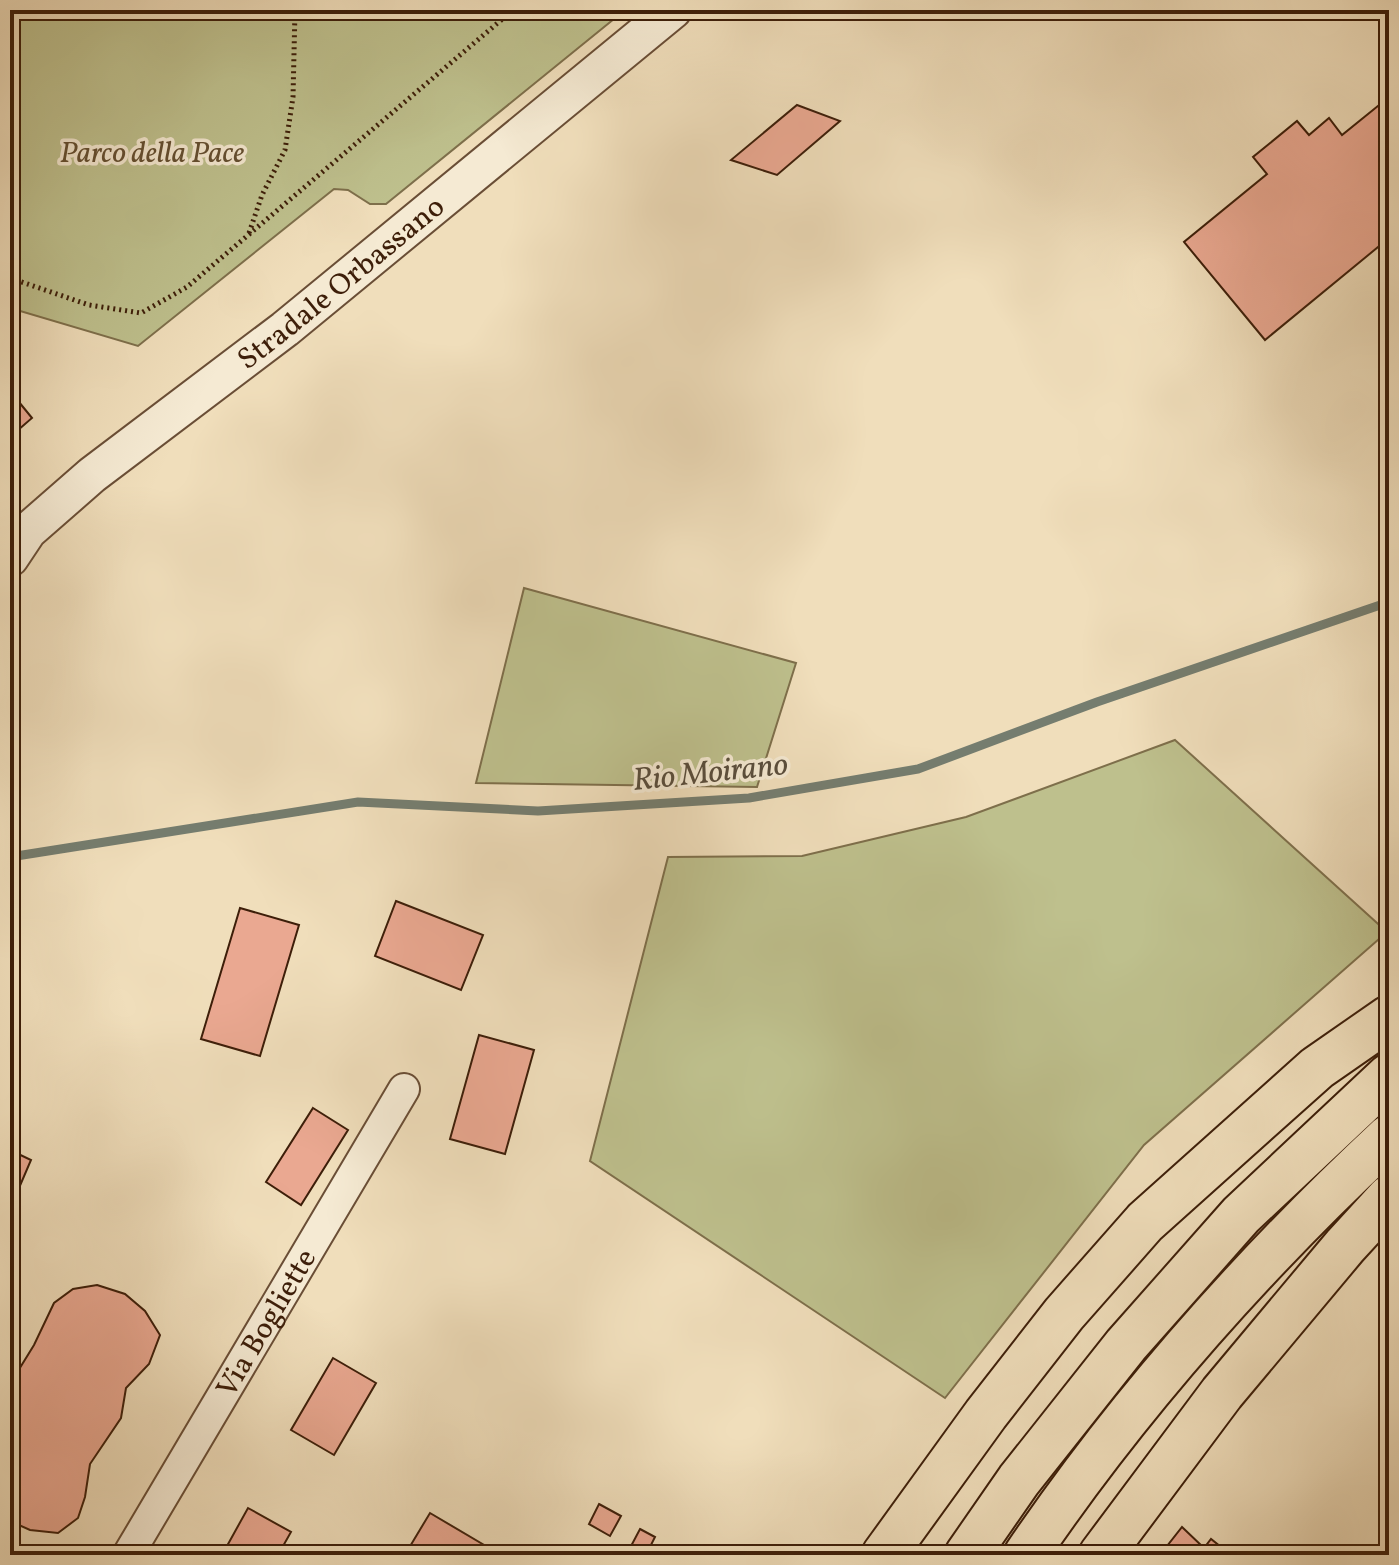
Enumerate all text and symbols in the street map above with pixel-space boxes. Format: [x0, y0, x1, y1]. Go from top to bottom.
park label: Parco della Pace [60, 133, 244, 175]
street label: Stradale Orbassano [229, 187, 455, 381]
water label: Rio Moirano [631, 744, 791, 804]
street label: Via Bogliette [207, 1242, 328, 1406]

